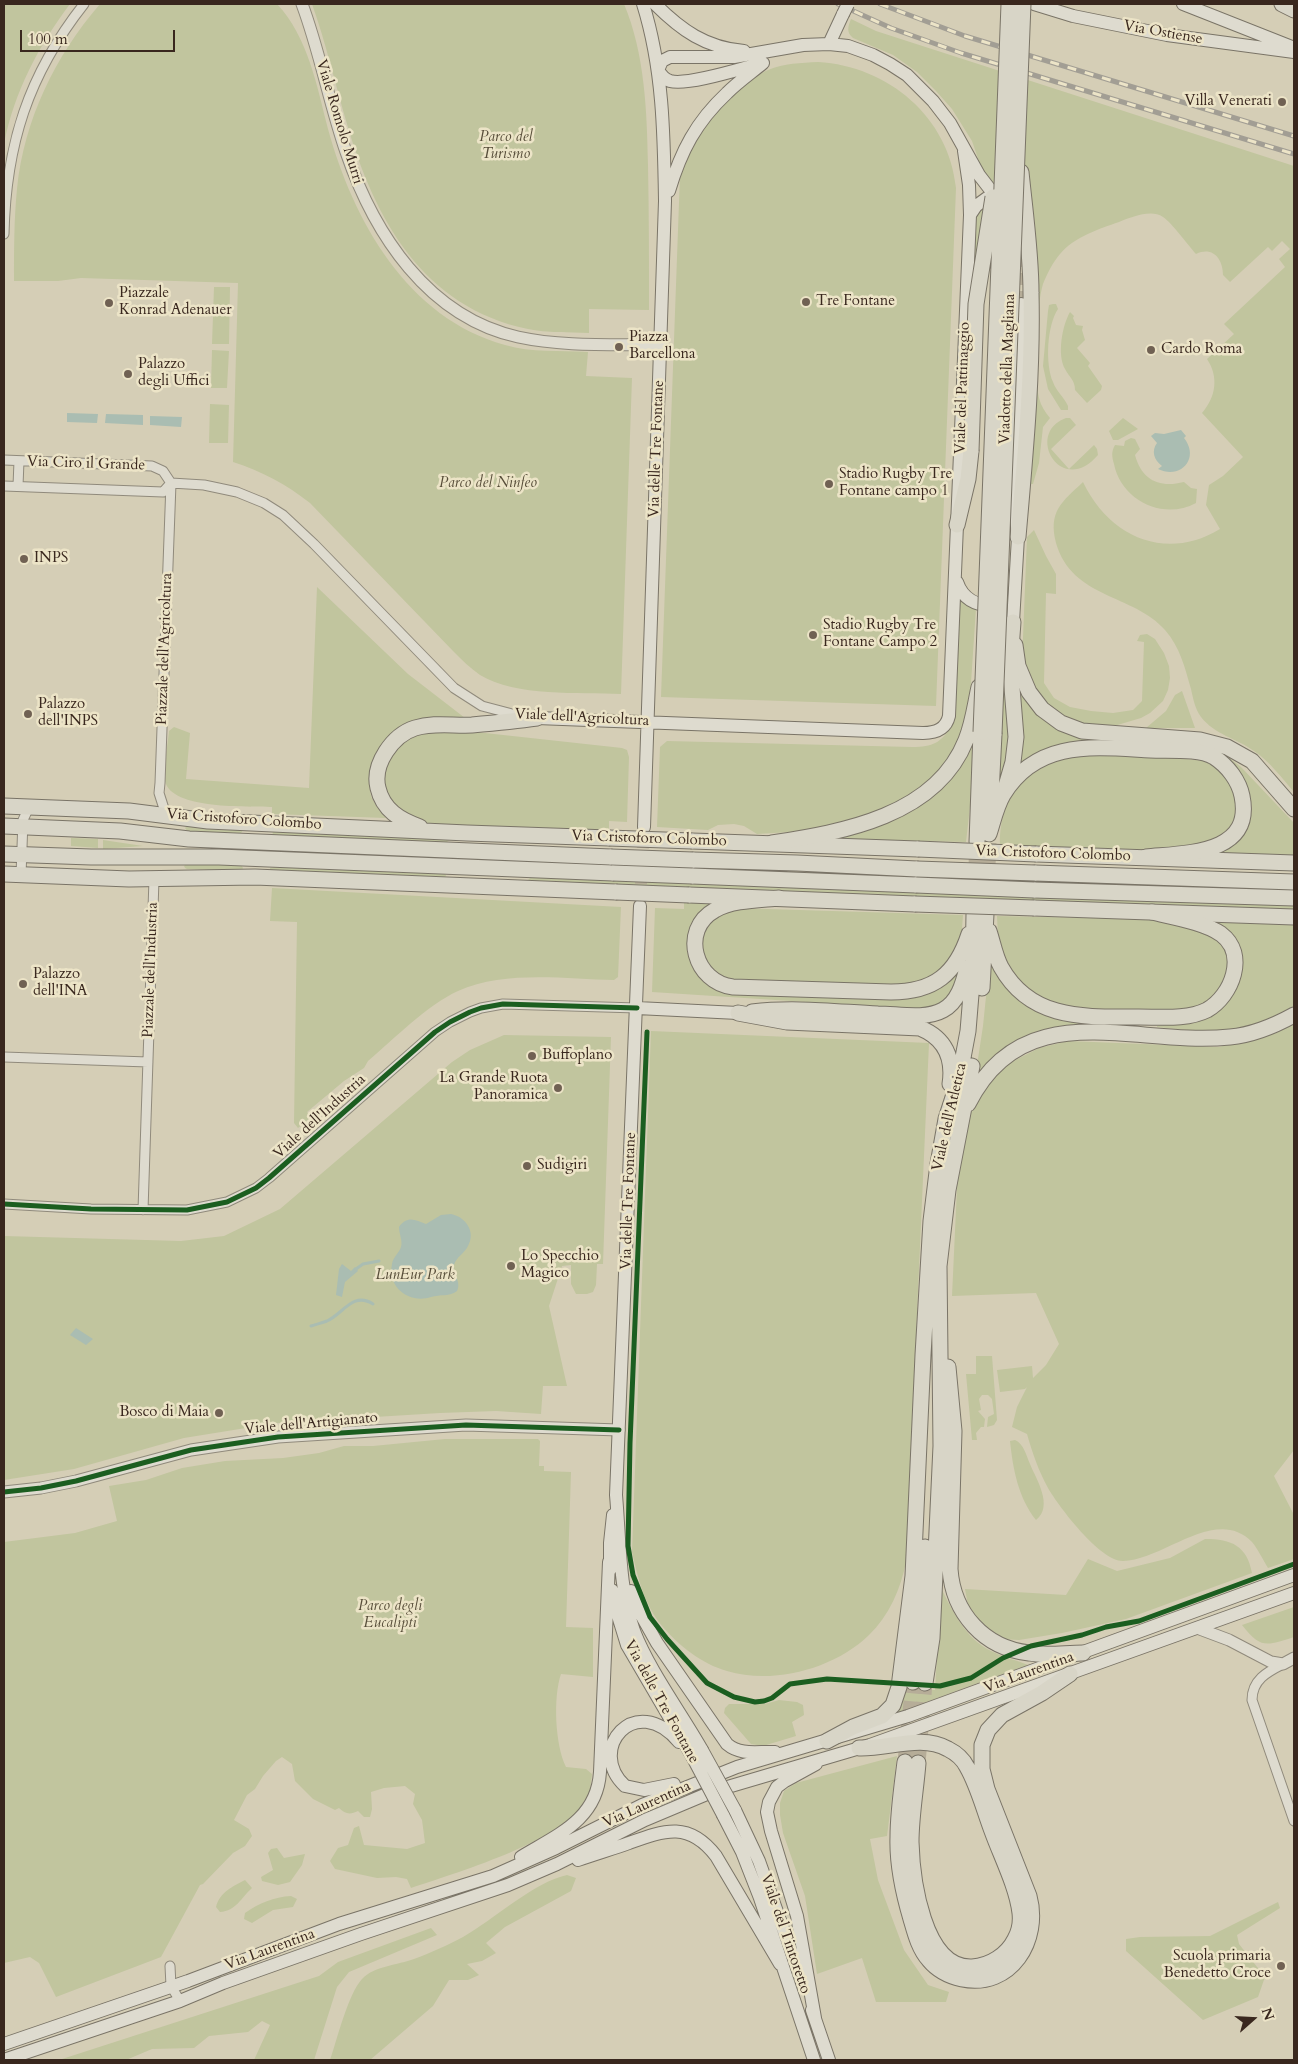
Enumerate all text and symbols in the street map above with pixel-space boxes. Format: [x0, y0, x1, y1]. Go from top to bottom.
street label: Via Ostiense [1122, 17, 1204, 49]
scale bar [22, 20, 178, 52]
text: 100 m [28, 29, 68, 49]
street label: Viale Romolo Murri [312, 58, 366, 186]
place label: Villa Venerati [1185, 93, 1272, 111]
marker: Villa Venerati [1276, 96, 1288, 108]
park label: Parco del Turismo [479, 129, 533, 164]
place label: Piazzale Konrad Adenauer [119, 285, 232, 320]
place label: Tre Fontane [816, 293, 895, 311]
street label: Viadotto della Magliana [996, 293, 1020, 445]
marker: Tre Fontane [800, 296, 812, 308]
marker: Piazzale Konrad Adenauer [103, 297, 115, 309]
street label: Viale del Pattinaggio [952, 322, 974, 454]
place label: Piazza Barcellona [629, 329, 696, 364]
marker: Piazza Barcellona [613, 341, 625, 353]
place label: Cardo Roma [1161, 341, 1242, 359]
marker: Cardo Roma [1145, 344, 1157, 356]
place label: Palazzo degli Uffici [138, 356, 210, 391]
marker: Palazzo degli Uffici [122, 368, 134, 380]
street label: Via delle Tre Fontane [646, 380, 668, 518]
street label: Via Ciro il Grande [27, 453, 145, 475]
place label: Stadio Rugby Tre Fontane campo 1 [839, 466, 952, 501]
park label: Parco del Ninfeo [439, 475, 537, 493]
marker: Stadio Rugby Tre Fontane campo 1 [823, 478, 835, 490]
place label: INPS [34, 550, 68, 568]
marker: INPS [18, 553, 30, 565]
street label: Piazzale dell'Agricoltura [153, 573, 177, 725]
place label: Stadio Rugby Tre Fontane Campo 2 [823, 617, 937, 652]
marker: Stadio Rugby Tre Fontane Campo 2 [807, 629, 819, 641]
place label: Palazzo dell'INPS [38, 696, 98, 731]
street label: Viale dell'Agricoltura [514, 705, 650, 731]
marker: Palazzo dell'INPS [22, 708, 34, 720]
street label: Via Cristoforo Colombo [166, 806, 322, 834]
street label: Via Cristoforo Colombo [571, 827, 727, 851]
street label: Via Cristoforo Colombo [975, 842, 1131, 866]
street label: Piazzale dell'Industria [140, 902, 162, 1038]
place label: Palazzo dell'INA [33, 966, 87, 1001]
marker: Palazzo dell'INA [17, 978, 29, 990]
place label: Buffoplano [542, 1047, 612, 1065]
marker: Buffoplano [526, 1050, 538, 1062]
street label: Viale dell'Atletica [929, 1061, 971, 1173]
place label: La Grande Ruota Panoramica [439, 1070, 548, 1105]
street label: Viale dell'Industria [270, 1071, 370, 1163]
marker: La Grande Ruota Panoramica [552, 1082, 564, 1094]
street label: Via delle Tre Fontane [618, 1132, 640, 1270]
place label: Sudigiri [537, 1157, 587, 1175]
marker: Sudigiri [521, 1160, 533, 1172]
place label: Lo Specchio Magico [521, 1248, 599, 1283]
marker: Lo Specchio Magico [505, 1260, 517, 1272]
park label: LunEur Park [375, 1267, 455, 1285]
place label: Bosco di Maia [119, 1404, 209, 1422]
marker: Bosco di Maia [213, 1407, 225, 1419]
street label: Viale dell'Artigianato [243, 1409, 379, 1439]
park label: Parco degli Eucalipti [358, 1598, 422, 1633]
street label: Via delle Tre Fontane [620, 1637, 702, 1767]
street label: Via Laurentina [982, 1648, 1076, 1698]
street label: Via Laurentina [600, 1778, 694, 1832]
street label: Viale del Tintoretto [756, 1872, 814, 1996]
street label: Via Laurentina [223, 1925, 317, 1975]
place label: Scuola primaria Benedetto Croce [1164, 1948, 1271, 1983]
marker: Scuola primaria Benedetto Croce [1275, 1960, 1287, 1972]
north arrow [1228, 1994, 1278, 2044]
text: N [1257, 2005, 1279, 2023]

